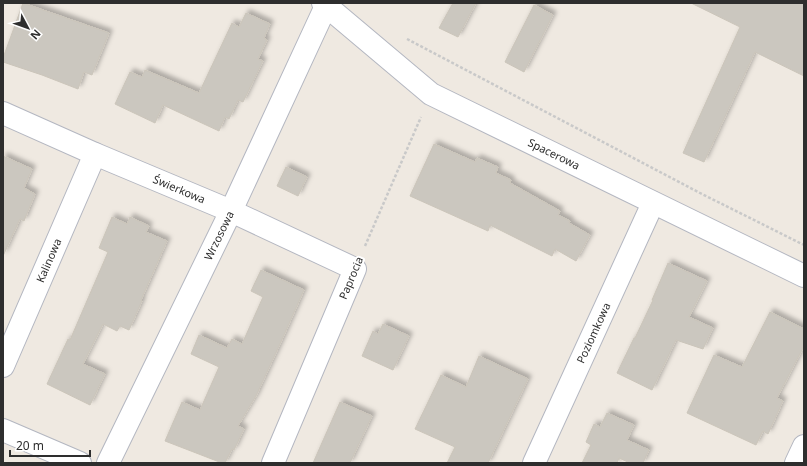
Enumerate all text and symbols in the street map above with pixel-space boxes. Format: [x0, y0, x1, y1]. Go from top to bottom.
north arrow [8, 8, 48, 48]
text: N [27, 27, 45, 43]
street label: Spacerowa [526, 134, 583, 173]
street label: Świerkowa [151, 171, 208, 206]
street label: Wrzosowa [200, 208, 237, 263]
street label: Kalinowa [32, 236, 65, 285]
street label: Paprocia [335, 254, 366, 301]
street label: Poziomkowa [573, 300, 613, 366]
scale bar [10, 432, 90, 458]
text: 20 m [16, 437, 44, 454]

